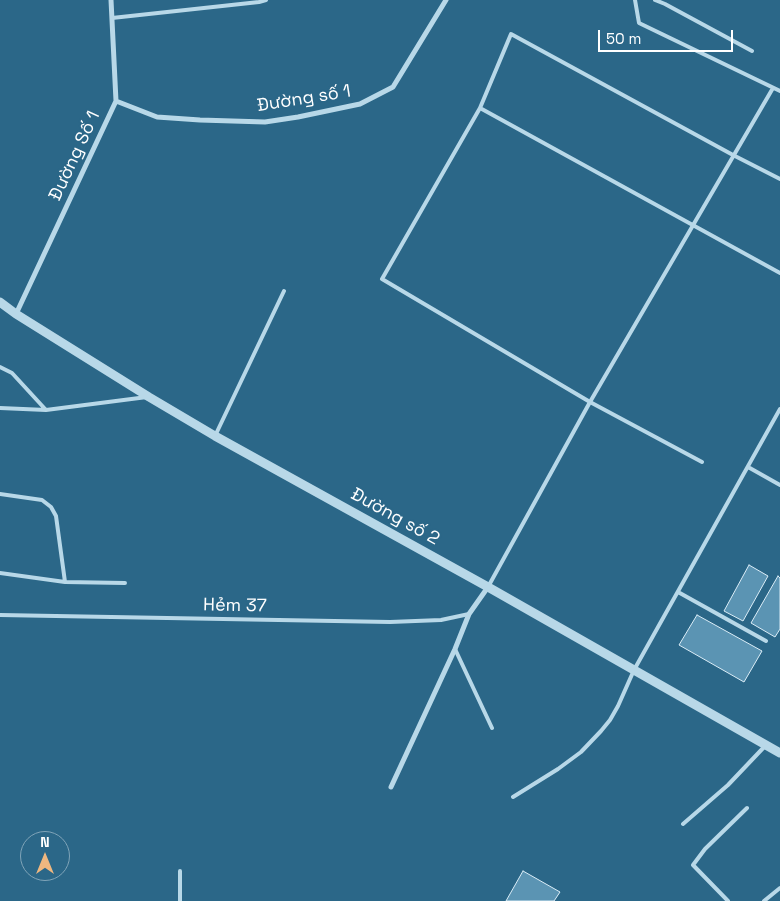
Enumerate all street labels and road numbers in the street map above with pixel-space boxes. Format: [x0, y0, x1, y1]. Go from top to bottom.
street label: Đường số 1 [256, 81, 352, 117]
street label: Đường Số 1 [45, 108, 105, 204]
street label: Đường số 2 [347, 484, 443, 550]
street label: Hẻm 37 [203, 595, 267, 617]

